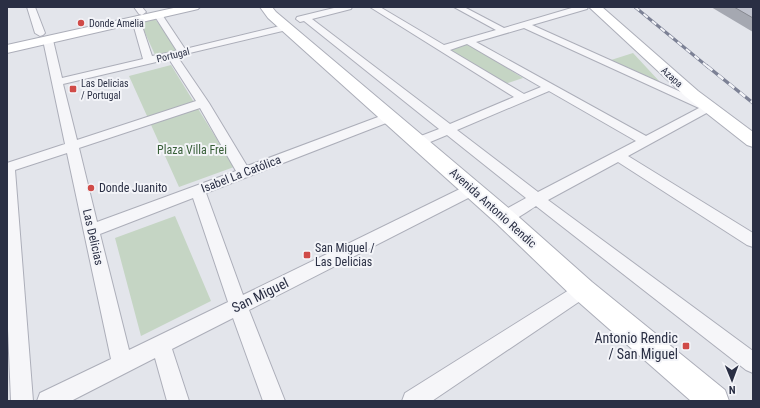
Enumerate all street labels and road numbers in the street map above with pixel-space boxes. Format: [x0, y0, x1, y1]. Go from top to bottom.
street label: Portugal [155, 46, 191, 64]
street label: Azapa [659, 65, 685, 89]
street label: Isabel La Católica [199, 152, 283, 196]
street label: Avenida Antonio Rendic [447, 165, 540, 251]
street label: Las Delicias [80, 208, 106, 266]
street label: San Miguel [229, 274, 291, 316]

